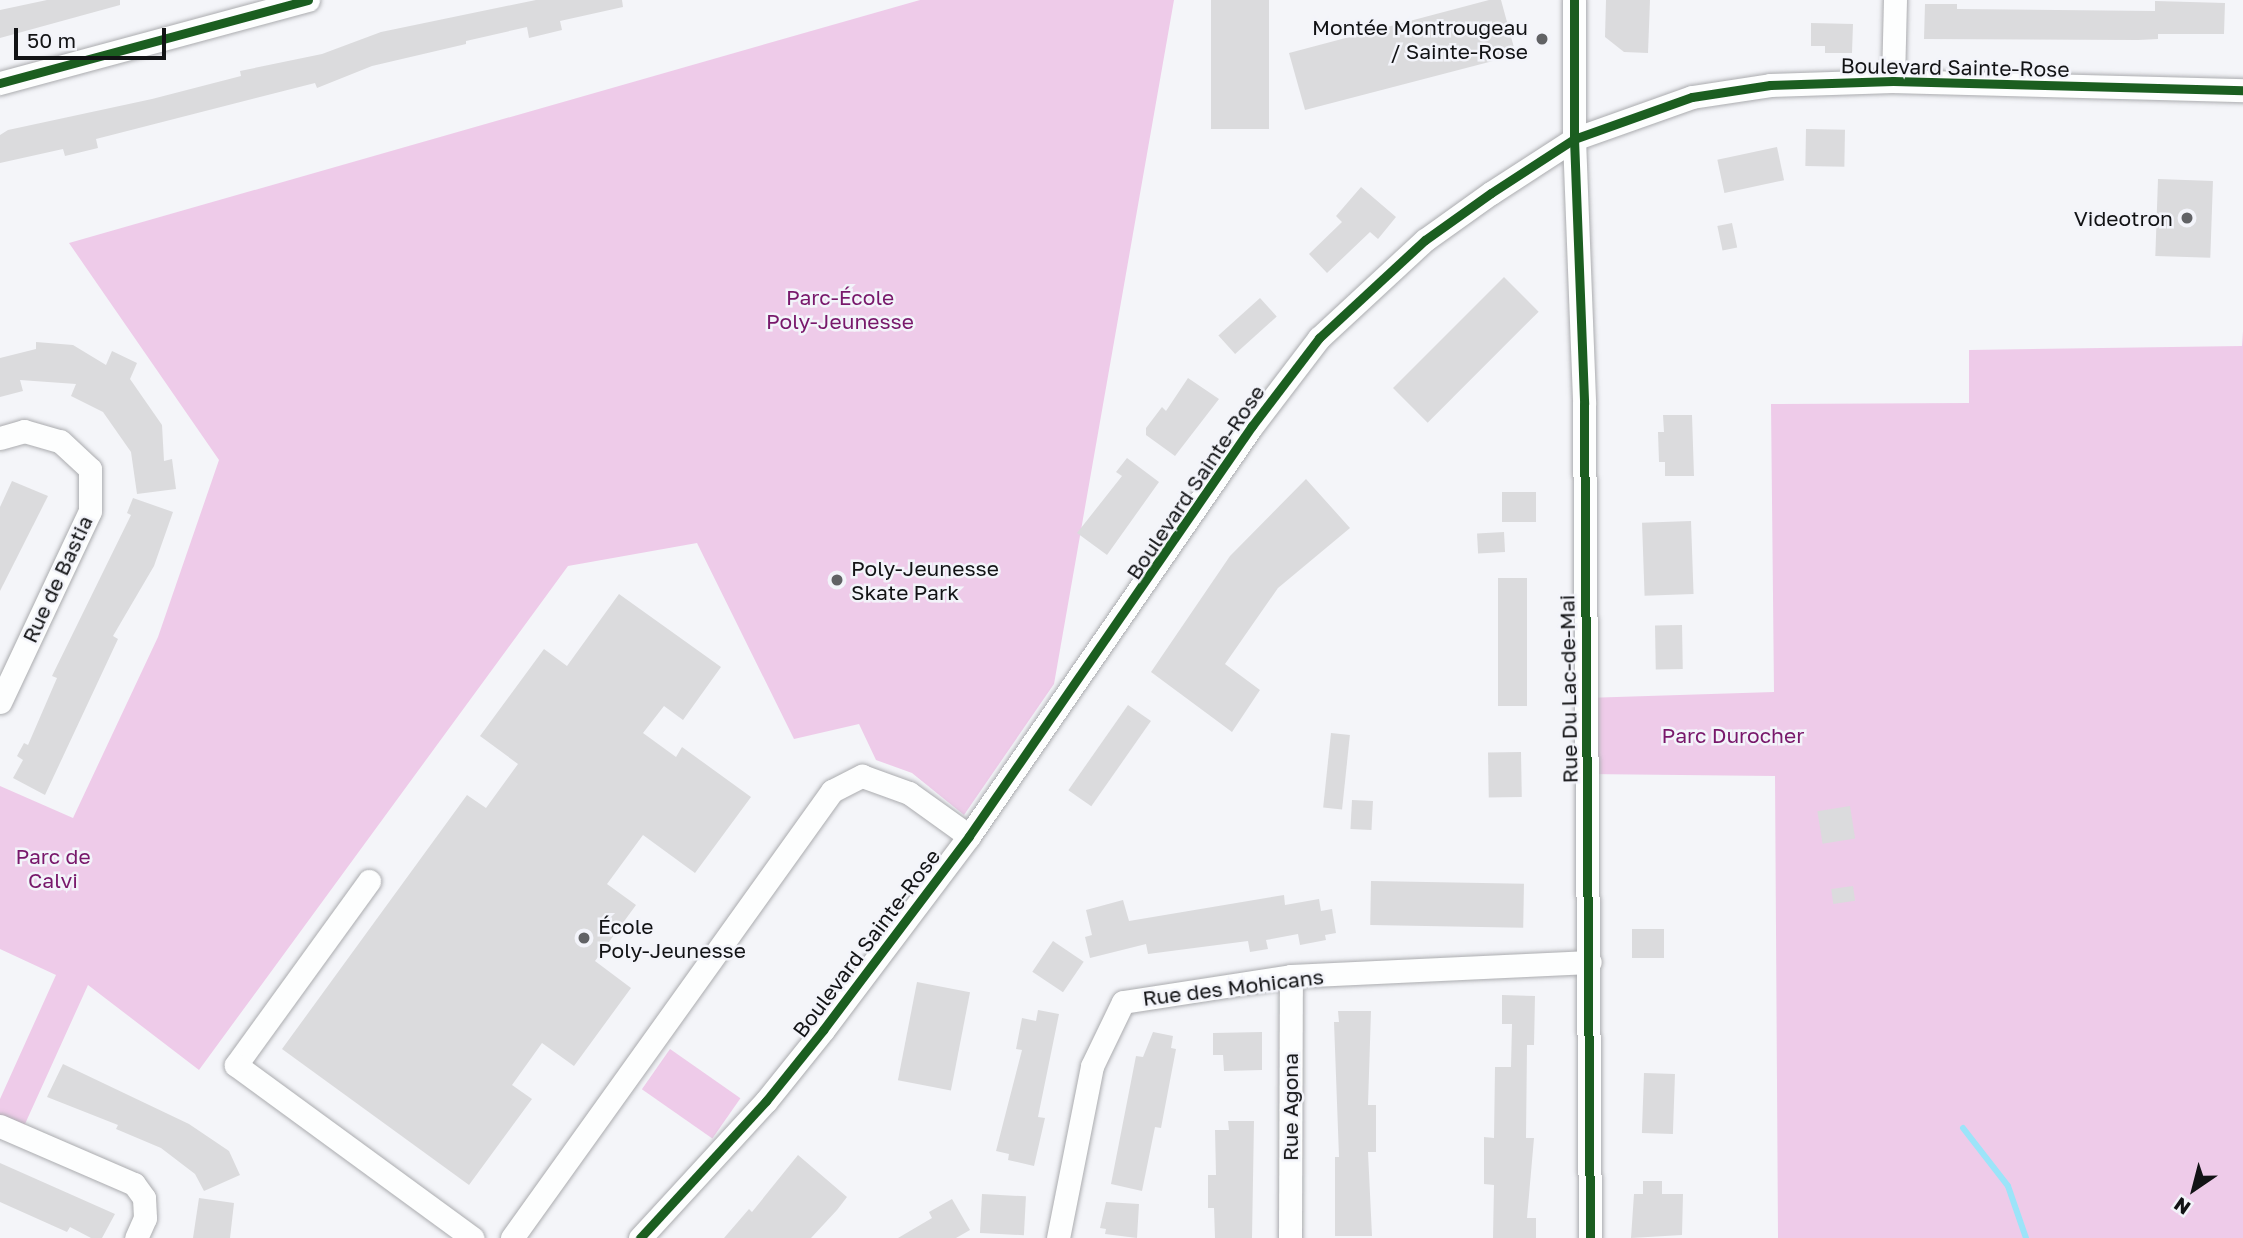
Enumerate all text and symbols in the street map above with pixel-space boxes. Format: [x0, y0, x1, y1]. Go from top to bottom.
scale bar [18, 14, 170, 58]
place label: Montée Montrougeau / Sainte-Rose [1312, 14, 1528, 64]
text: 50 m [27, 27, 76, 53]
marker: Montée Montrougeau / Sainte-Rose [1534, 31, 1550, 47]
street label: Boulevard Sainte-Rose [1840, 52, 2070, 82]
place label: Videotron [2074, 205, 2173, 231]
marker: Videotron [2179, 210, 2195, 226]
park label: Parc-École Poly-Jeunesse [766, 284, 914, 334]
street label: Boulevard Sainte-Rose [1121, 380, 1269, 584]
street label: Rue de Bastia [17, 511, 97, 647]
place label: Poly-Jeunesse Skate Park [851, 555, 999, 605]
marker: Poly-Jeunesse Skate Park [829, 572, 845, 588]
street label: Rue Du Lac-de-Mai [1554, 594, 1582, 784]
park label: Parc Durocher [1662, 722, 1804, 748]
park label: Parc de Calvi [15, 843, 91, 893]
street label: Boulevard Sainte-Rose [787, 844, 945, 1042]
place label: École Poly-Jeunesse [598, 913, 746, 963]
marker: École Poly-Jeunesse [576, 930, 592, 946]
street label: Rue des Mohicans [1141, 963, 1325, 1011]
street label: Rue Agona [1277, 1053, 1303, 1161]
north arrow [2159, 1154, 2229, 1224]
text: N [2169, 1193, 2194, 1220]

